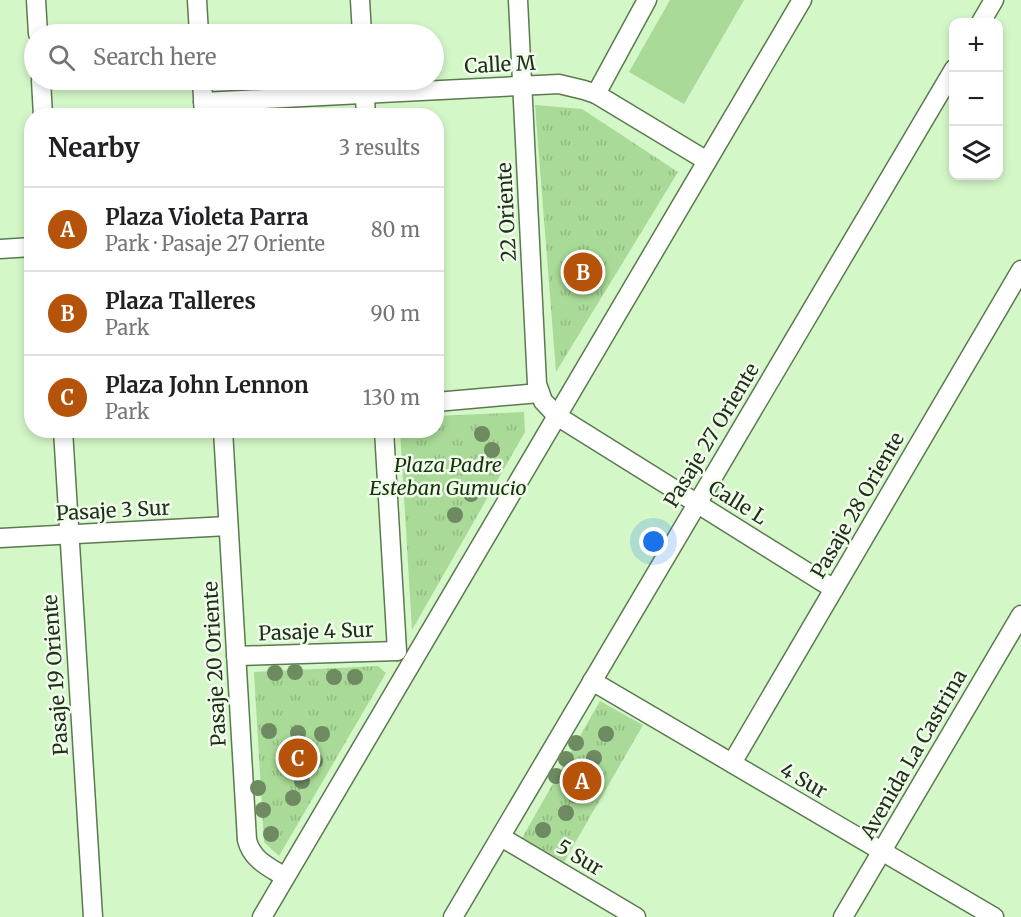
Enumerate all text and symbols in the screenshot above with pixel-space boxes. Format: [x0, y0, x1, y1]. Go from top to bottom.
map controls [949, 18, 1003, 180]
button: + [949, 18, 1003, 72]
search box [24, 24, 444, 90]
icon: search [45, 41, 78, 74]
text: Search here [93, 43, 216, 71]
street label: Calle M [464, 50, 537, 78]
button: − [949, 72, 1003, 126]
button: layers [949, 126, 1003, 180]
text: Nearby [48, 131, 140, 164]
text: 3 results [339, 135, 420, 160]
street label: 22 Oriente [491, 162, 521, 262]
text: Plaza Violeta Parra [105, 203, 309, 231]
text: A [60, 217, 75, 242]
text: 80 m [371, 217, 420, 242]
text: Park · Pasaje 27 Oriente [105, 231, 325, 256]
pin: B [564, 250, 602, 294]
text: Plaza Talleres [105, 287, 256, 315]
text: B [61, 301, 74, 326]
text: 90 m [370, 301, 420, 326]
text: Park [105, 315, 149, 340]
street label: Pasaje 27 Oriente [658, 358, 764, 512]
text: Plaza John Lennon [105, 371, 309, 399]
text: C [61, 385, 74, 410]
text: 130 m [363, 385, 420, 410]
text: Park [105, 399, 149, 424]
street label: Pasaje 28 Oriente [805, 427, 909, 583]
park label: Plaza Padre Esteban Gumucio [369, 452, 527, 500]
street label: Calle L [704, 474, 772, 530]
street label: Pasaje 3 Sur [55, 495, 171, 525]
your location [639, 527, 668, 556]
street label: Pasaje 20 Oriente [197, 581, 231, 747]
street label: Pasaje 19 Oriente [37, 594, 73, 756]
street label: Pasaje 4 Sur [258, 616, 374, 646]
street label: Avenida La Castrina [854, 665, 972, 844]
pin: C [278, 736, 318, 780]
street label: 4 Sur [776, 757, 832, 803]
pin: A [562, 758, 602, 804]
street label: 5 Sur [552, 834, 608, 880]

